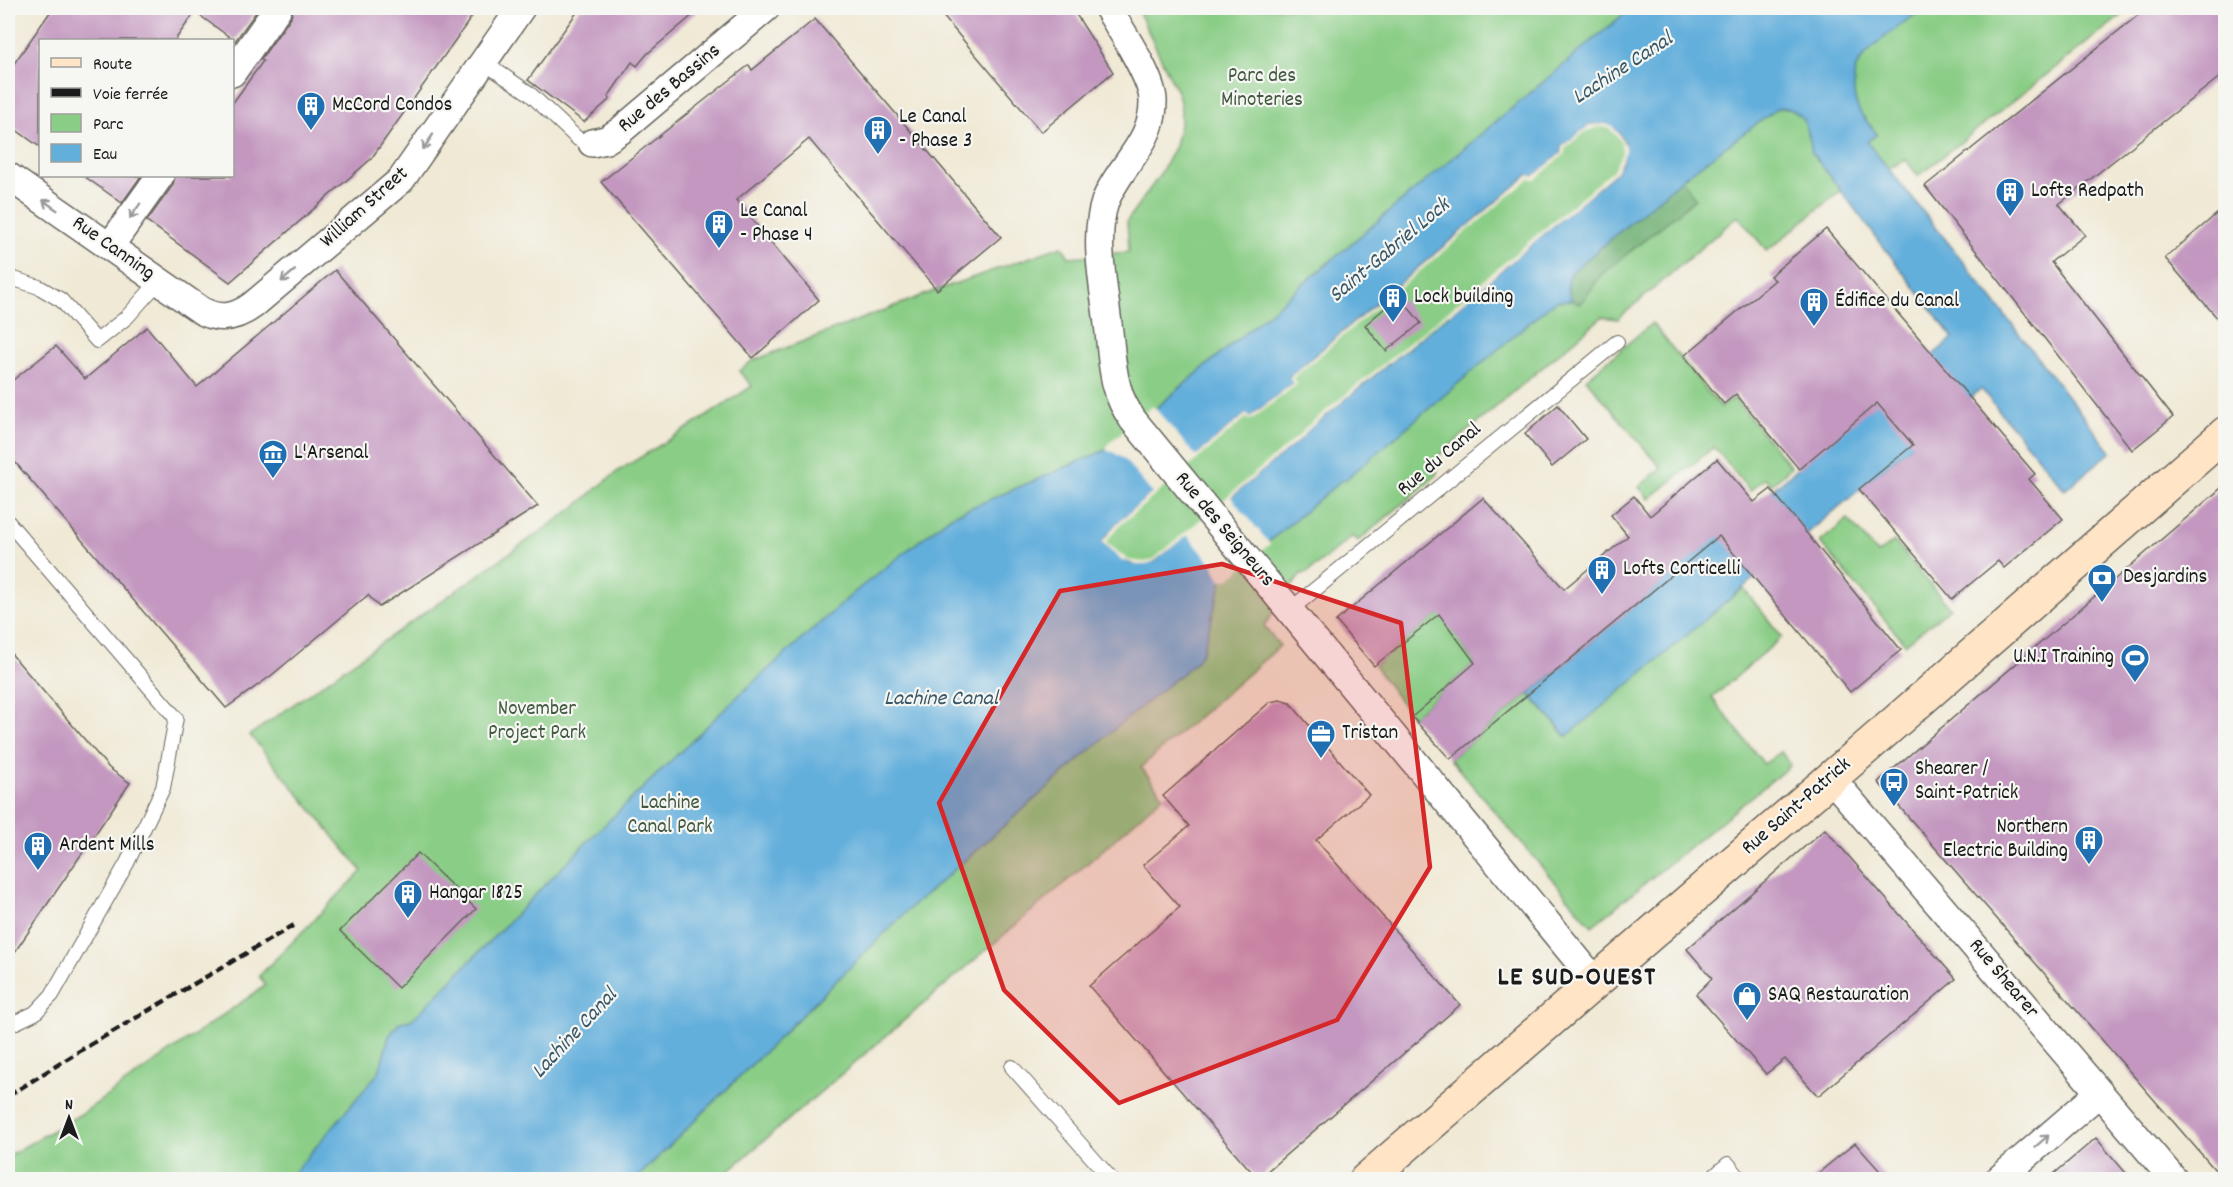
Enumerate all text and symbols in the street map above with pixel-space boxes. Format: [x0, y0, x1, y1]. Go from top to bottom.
water label: Lachine Canal [1567, 24, 1681, 113]
street label: Rue des Bassins [612, 37, 728, 141]
legend [39, 39, 234, 177]
text: Route [93, 53, 132, 78]
park label: Parc des Minoteries [1221, 62, 1303, 116]
text: Voie ferrée [93, 83, 168, 108]
building icon: McCord Condos [295, 90, 327, 132]
place label: McCord Condos [332, 91, 452, 121]
place label: Le Canal - Phase 3 [899, 103, 972, 157]
text: Parc [93, 113, 124, 138]
building icon: Le Canal - Phase 3 [862, 114, 894, 156]
one-way arrow [422, 134, 434, 150]
text: Eau [93, 143, 117, 168]
street label: William Street [314, 160, 416, 256]
building icon: Lofts Redpath [1994, 176, 2026, 218]
place label: Lofts Redpath [2031, 177, 2144, 207]
water label: Saint-Gabriel Lock [1323, 190, 1459, 311]
place label: Le Canal - Phase 4 [740, 197, 813, 251]
one-way arrow [43, 199, 59, 211]
one-way arrow [129, 202, 141, 219]
building icon: Le Canal - Phase 4 [703, 208, 735, 250]
street label: Rue Canning [65, 209, 161, 289]
one-way arrow [281, 269, 296, 283]
building icon: Lock building [1377, 282, 1409, 324]
place label: Lock building [1414, 283, 1513, 313]
building icon: Édifice du Canal [1798, 286, 1830, 328]
place label: Édifice du Canal [1835, 287, 1959, 317]
street label: Rue du Canal [1391, 416, 1489, 504]
museum icon: L'Arsenal [257, 438, 289, 480]
place label: L'Arsenal [294, 439, 369, 469]
street label: Rue des Seigneurs [1167, 466, 1281, 594]
building icon: Lofts Corticelli [1586, 554, 1618, 596]
place label: Lofts Corticelli [1623, 555, 1741, 585]
bank icon: Desjardins [2086, 562, 2118, 604]
place label: Desjardins [2123, 563, 2207, 593]
sports icon: U.N.I Training [2119, 642, 2151, 684]
place label: U.N.I Training [2013, 643, 2114, 673]
water label: Lachine Canal [884, 684, 1000, 715]
park label: November Project Park [488, 695, 586, 749]
office icon: Tristan [1305, 718, 1337, 760]
place label: Tristan [1342, 719, 1398, 749]
street label: Rue Saint-Patrick [1736, 751, 1858, 863]
place label: Shearer / Saint-Patrick [1915, 755, 2018, 809]
bus stop icon: Shearer / Saint-Patrick [1878, 766, 1910, 808]
park label: Lachine Canal Park [627, 789, 713, 843]
place label: Northern Electric Building [1943, 813, 2068, 867]
building icon: Northern Electric Building [2073, 824, 2105, 866]
building icon: Ardent Mills [22, 830, 54, 872]
place label: Ardent Mills [59, 831, 155, 861]
building icon: Hangar 1825 [392, 878, 424, 920]
place label: Hangar 1825 [429, 879, 523, 909]
street label: Rue Shearer [1961, 933, 2046, 1026]
district label: LE SUD-OUEST [1497, 959, 1657, 998]
water label: Lachine Canal [525, 980, 626, 1086]
shop icon: SAQ Restauration [1731, 980, 1763, 1022]
place label: SAQ Restauration [1768, 981, 1909, 1011]
north arrow [39, 1088, 99, 1148]
text: N [65, 1094, 73, 1117]
one-way arrow [2034, 1135, 2050, 1148]

